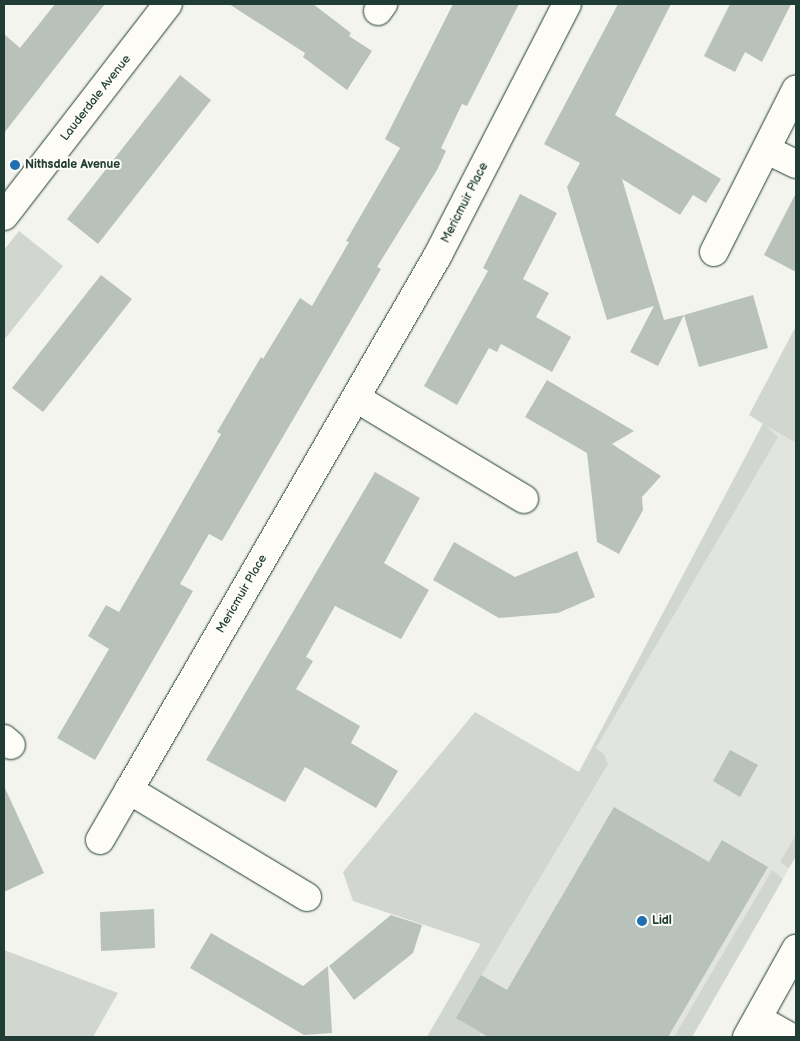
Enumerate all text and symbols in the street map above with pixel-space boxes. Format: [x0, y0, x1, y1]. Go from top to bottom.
street label: Lauderdale Avenue [58, 52, 134, 144]
place label: Nithsdale Avenue [25, 158, 120, 172]
marker: Nithsdale Avenue [9, 159, 21, 171]
street label: Mericmuir Place [439, 160, 491, 246]
street label: Mericmuir Place [214, 552, 270, 636]
place label: Lidl [652, 914, 672, 928]
marker: Lidl [636, 915, 648, 927]

